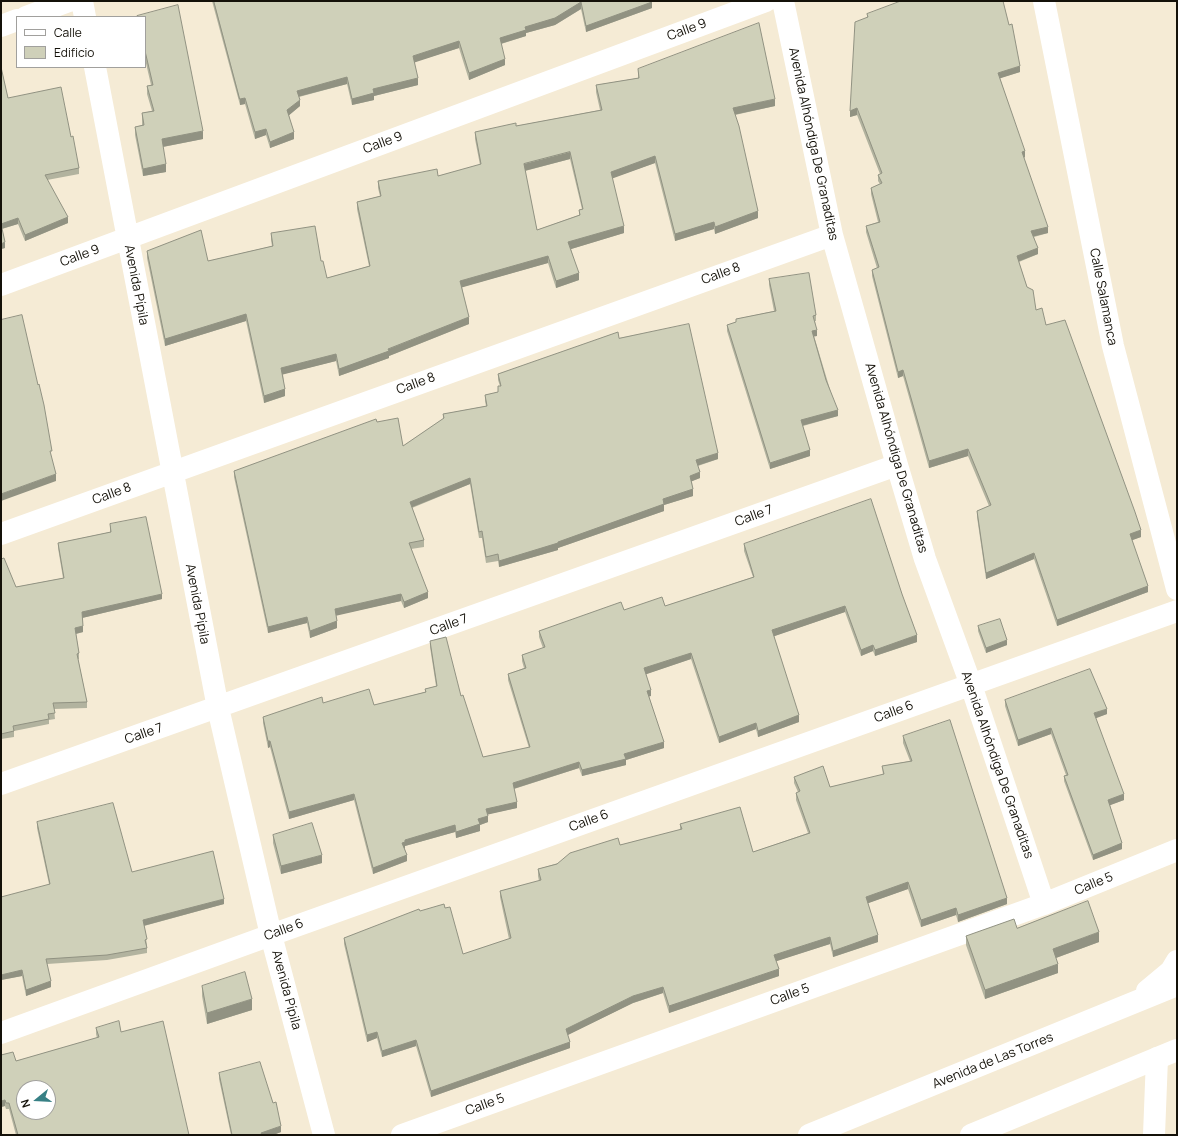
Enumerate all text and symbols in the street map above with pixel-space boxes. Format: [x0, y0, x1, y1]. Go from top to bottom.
legend [16, 16, 146, 68]
street label: Calle 9 [665, 16, 709, 44]
text: Calle [54, 24, 82, 41]
text: Edificio [54, 44, 94, 61]
street label: Avenida Alhóndiga De Granaditas [785, 46, 841, 242]
street label: Calle 9 [361, 129, 405, 157]
street label: Calle 9 [58, 242, 102, 270]
street label: Avenida Pípila [121, 243, 151, 327]
street label: Calle Salamanca [1086, 247, 1120, 347]
street label: Calle 8 [699, 260, 743, 288]
street label: Avenida Alhóndiga De Granaditas [861, 361, 931, 555]
street label: Calle 8 [394, 370, 438, 398]
street label: Calle 8 [90, 480, 134, 508]
street label: Calle 7 [733, 502, 775, 530]
street label: Avenida Pípila [182, 562, 212, 646]
street label: Calle 7 [428, 611, 470, 639]
street label: Avenida Alhóndiga De Granaditas [958, 669, 1036, 861]
street label: Calle 6 [872, 698, 916, 726]
street label: Calle 7 [123, 720, 165, 748]
street label: Calle 6 [567, 807, 611, 835]
street label: Calle 5 [1072, 869, 1116, 899]
street label: Calle 6 [262, 916, 306, 944]
street label: Avenida Pípila [268, 949, 304, 1031]
street label: Calle 5 [768, 981, 812, 1009]
street label: Avenida de Las Torres [930, 1030, 1056, 1092]
north arrow [16, 1080, 56, 1120]
street label: Calle 5 [463, 1091, 507, 1119]
text: N [17, 1097, 33, 1110]

